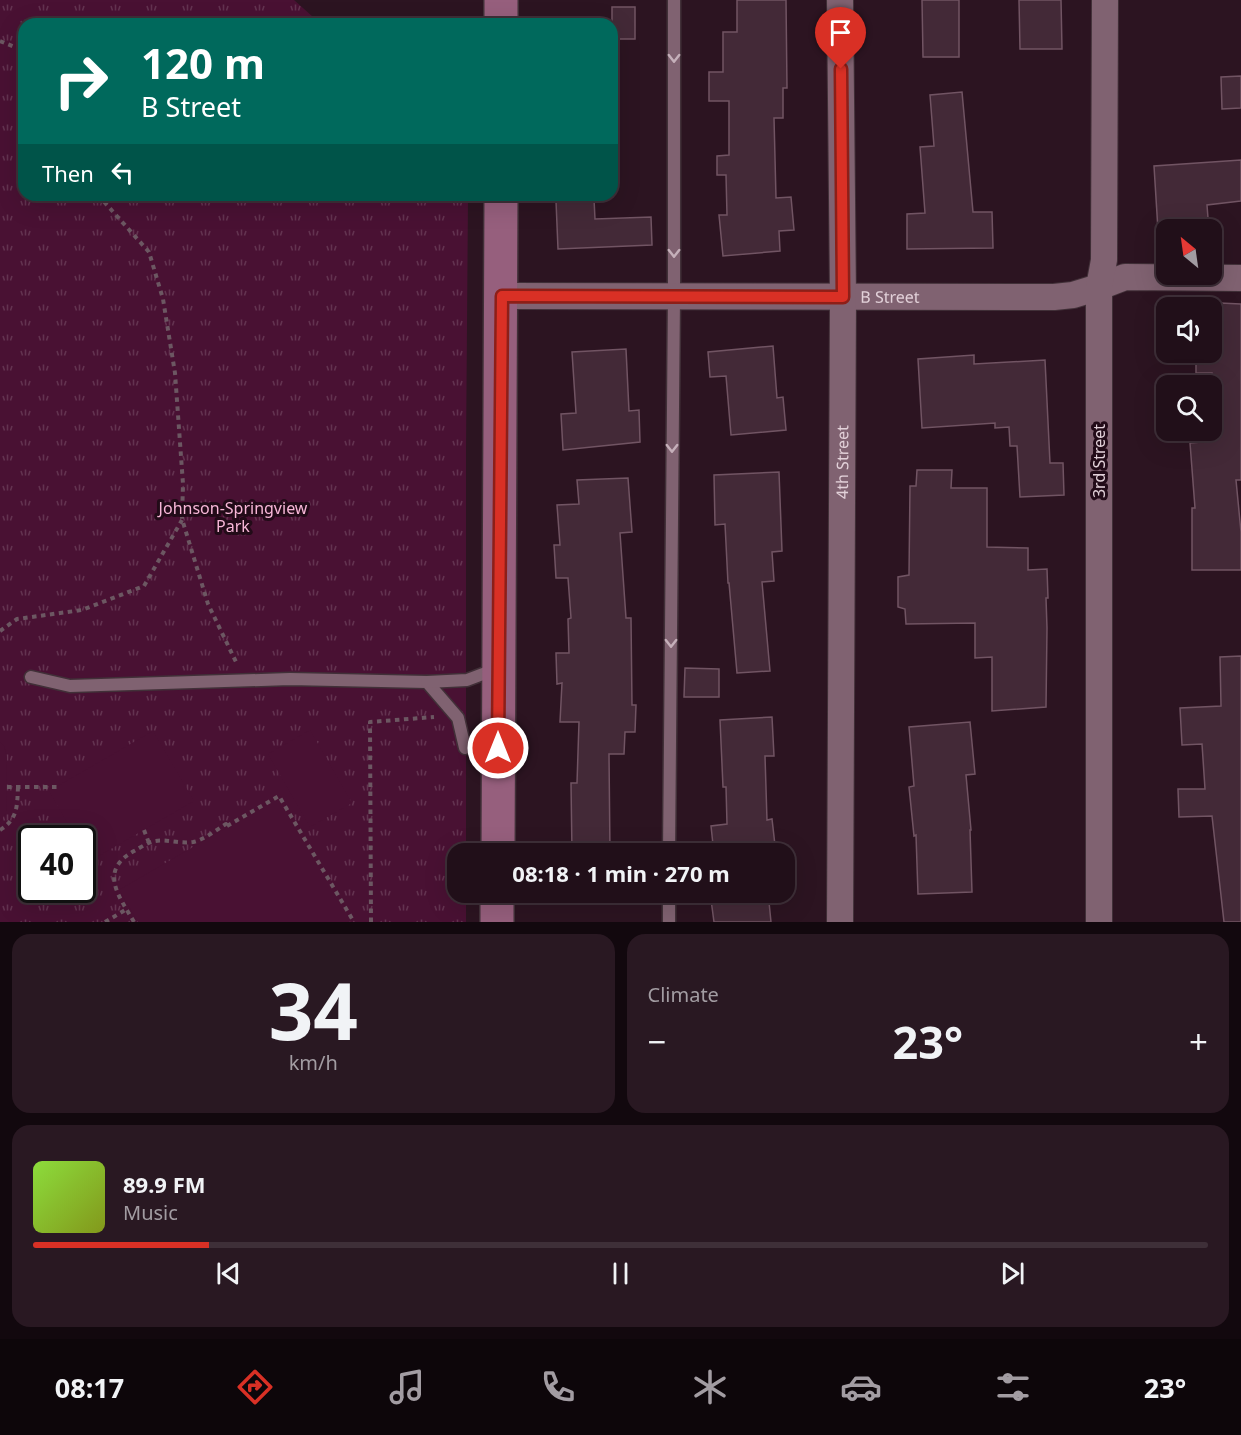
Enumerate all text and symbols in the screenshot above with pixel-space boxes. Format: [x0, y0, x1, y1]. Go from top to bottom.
pin [815, 7, 866, 69]
icon: arrive [824, 16, 857, 49]
text: 120 m [141, 34, 265, 91]
icon: right [42, 42, 120, 120]
one-way arrow [668, 54, 680, 63]
text: B Street [141, 88, 241, 125]
icon: left [106, 156, 139, 189]
text: Then [42, 158, 94, 188]
north arrow [1156, 219, 1222, 285]
map controls [1156, 219, 1222, 441]
one-way arrow [668, 249, 680, 258]
street label: B Street [860, 286, 920, 308]
button: sound [1156, 297, 1222, 363]
button: search [1156, 375, 1222, 441]
street label: 3rd Street [1088, 424, 1110, 498]
street label: 4th Street [831, 425, 853, 499]
one-way arrow [666, 444, 678, 453]
park label: Johnson-Springview Park [157, 497, 308, 537]
one-way arrow [665, 639, 677, 648]
position arrow [466, 716, 530, 780]
speed limit sign: 40 [18, 825, 96, 903]
text: 08:18 · 1 min · 270 m [512, 858, 730, 888]
text: 34 [269, 957, 358, 1063]
text: Climate [648, 981, 719, 1008]
text: 23° [892, 1011, 963, 1072]
text: − [648, 1019, 666, 1064]
text: + [1189, 1019, 1208, 1064]
text: km/h [289, 1049, 338, 1076]
text: 89.9 FM [123, 1169, 205, 1199]
text: Music [123, 1199, 178, 1226]
icon: previous [212, 1257, 245, 1290]
icon: pause [604, 1257, 637, 1290]
icon: next [996, 1257, 1029, 1290]
icon: directions [234, 1366, 276, 1408]
icon: music [386, 1366, 428, 1408]
icon: phone [537, 1366, 579, 1408]
icon: climate [689, 1366, 731, 1408]
icon: car [840, 1366, 882, 1408]
icon: filters [992, 1366, 1034, 1408]
text: 08:17 [55, 1369, 124, 1406]
text: 23° [1144, 1369, 1186, 1406]

